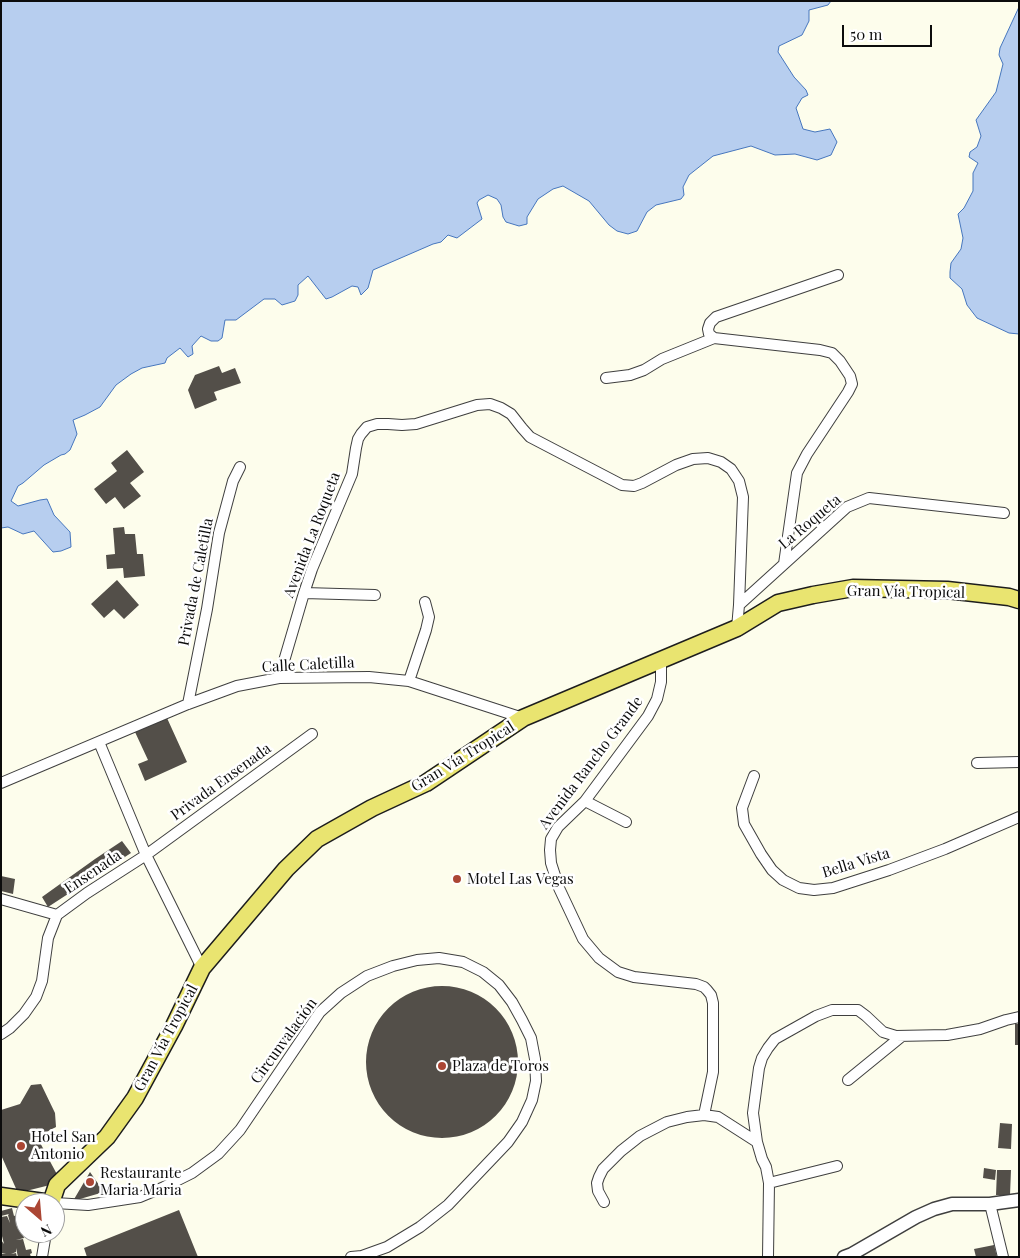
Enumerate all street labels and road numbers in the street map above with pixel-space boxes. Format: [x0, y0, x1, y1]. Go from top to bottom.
street label: Avenida La Roqueta [280, 470, 344, 600]
street label: La Roqueta [775, 491, 845, 553]
street label: Privada de Caletilla [175, 517, 217, 647]
street label: Gran Vía Tropical [847, 582, 965, 602]
street label: Calle Caletilla [261, 654, 355, 676]
street label: Avenida Rancho Grande [535, 693, 647, 833]
street label: Gran Vía Tropical [408, 718, 518, 796]
street label: Privada Ensenada [167, 740, 275, 824]
street label: Bella Vista [820, 844, 892, 882]
street label: Ensenada [61, 846, 125, 898]
street label: Gran Vía Tropical [130, 981, 202, 1095]
street label: Circunvalación [247, 995, 321, 1087]

